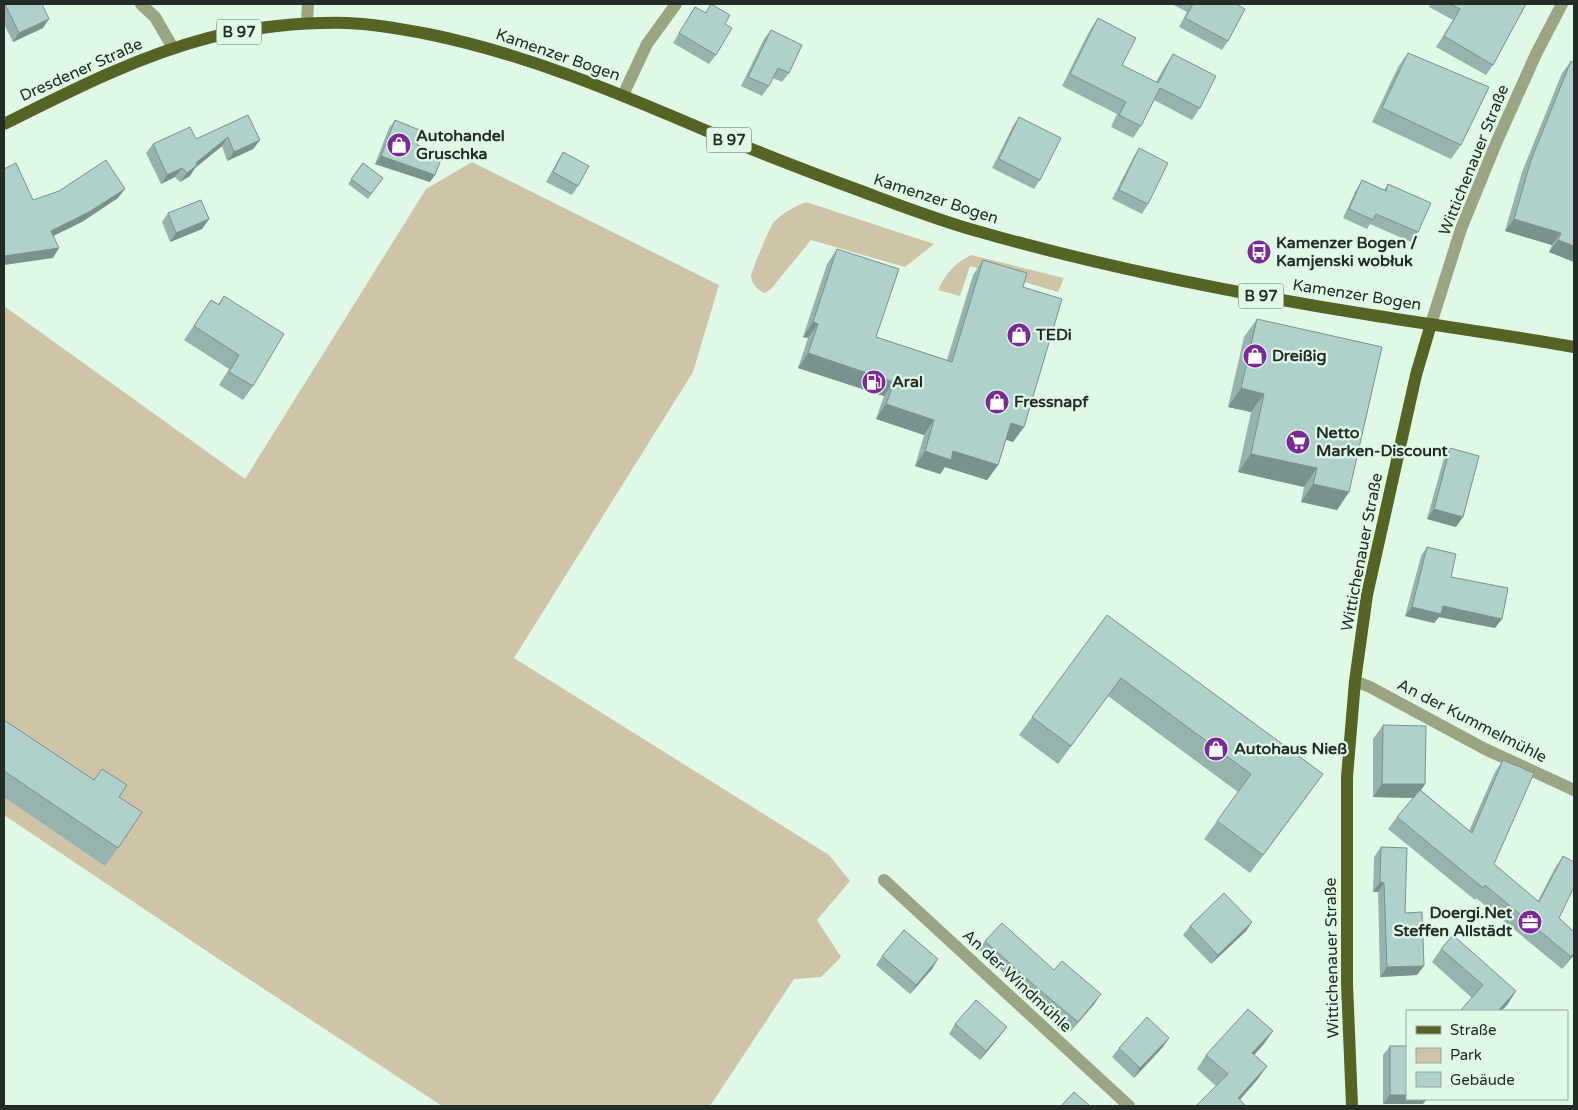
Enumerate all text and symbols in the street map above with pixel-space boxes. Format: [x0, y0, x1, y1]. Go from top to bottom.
road number: B 97 [216, 20, 262, 44]
street label: Kamenzer Bogen [493, 24, 623, 86]
street label: Dresdener Straße [17, 34, 145, 106]
street label: Wittichenauer Straße [1435, 82, 1513, 238]
place label: Autohandel Gruschka [416, 126, 505, 164]
road number: B 97 [706, 128, 752, 152]
shop icon: Autohandel Gruschka [386, 132, 412, 158]
street label: Kamenzer Bogen [871, 169, 1001, 229]
place label: Kamenzer Bogen / Kamjenski wobłuk [1276, 233, 1417, 271]
bus stop icon: Kamenzer Bogen / Kamjenski wobłuk [1246, 239, 1272, 265]
street label: Kamenzer Bogen [1291, 275, 1423, 315]
road number: B 97 [1238, 284, 1284, 308]
shop icon: TEDi [1006, 322, 1032, 348]
place label: TEDi [1035, 325, 1072, 345]
shop icon: Dreißig [1242, 343, 1268, 369]
place label: Dreißig [1272, 346, 1327, 366]
fuel station icon: Aral [861, 369, 887, 395]
place label: Aral [892, 372, 923, 392]
shop icon: Fressnapf [984, 389, 1010, 415]
place label: Fressnapf [1014, 392, 1089, 412]
place label: Netto Marken-Discount [1316, 423, 1448, 461]
supermarket icon: Netto Marken-Discount [1285, 429, 1311, 455]
street label: Wittichenauer Straße [1337, 471, 1387, 633]
street label: An der Kummelmühle [1394, 675, 1550, 767]
shop icon: Autohaus Nieß [1203, 736, 1229, 762]
place label: Autohaus Nieß [1234, 739, 1347, 759]
street label: Wittichenauer Straße [1321, 877, 1343, 1039]
place label: Doergi.Net Steffen Allstädt [1394, 903, 1513, 941]
office icon: Doergi.Net Steffen Allstädt [1517, 909, 1543, 935]
street label: An der Windmühle [958, 925, 1076, 1037]
legend [1406, 1010, 1568, 1100]
text: Straße [1450, 1021, 1496, 1039]
text: Park [1450, 1046, 1482, 1064]
text: Gebäude [1450, 1071, 1515, 1089]

